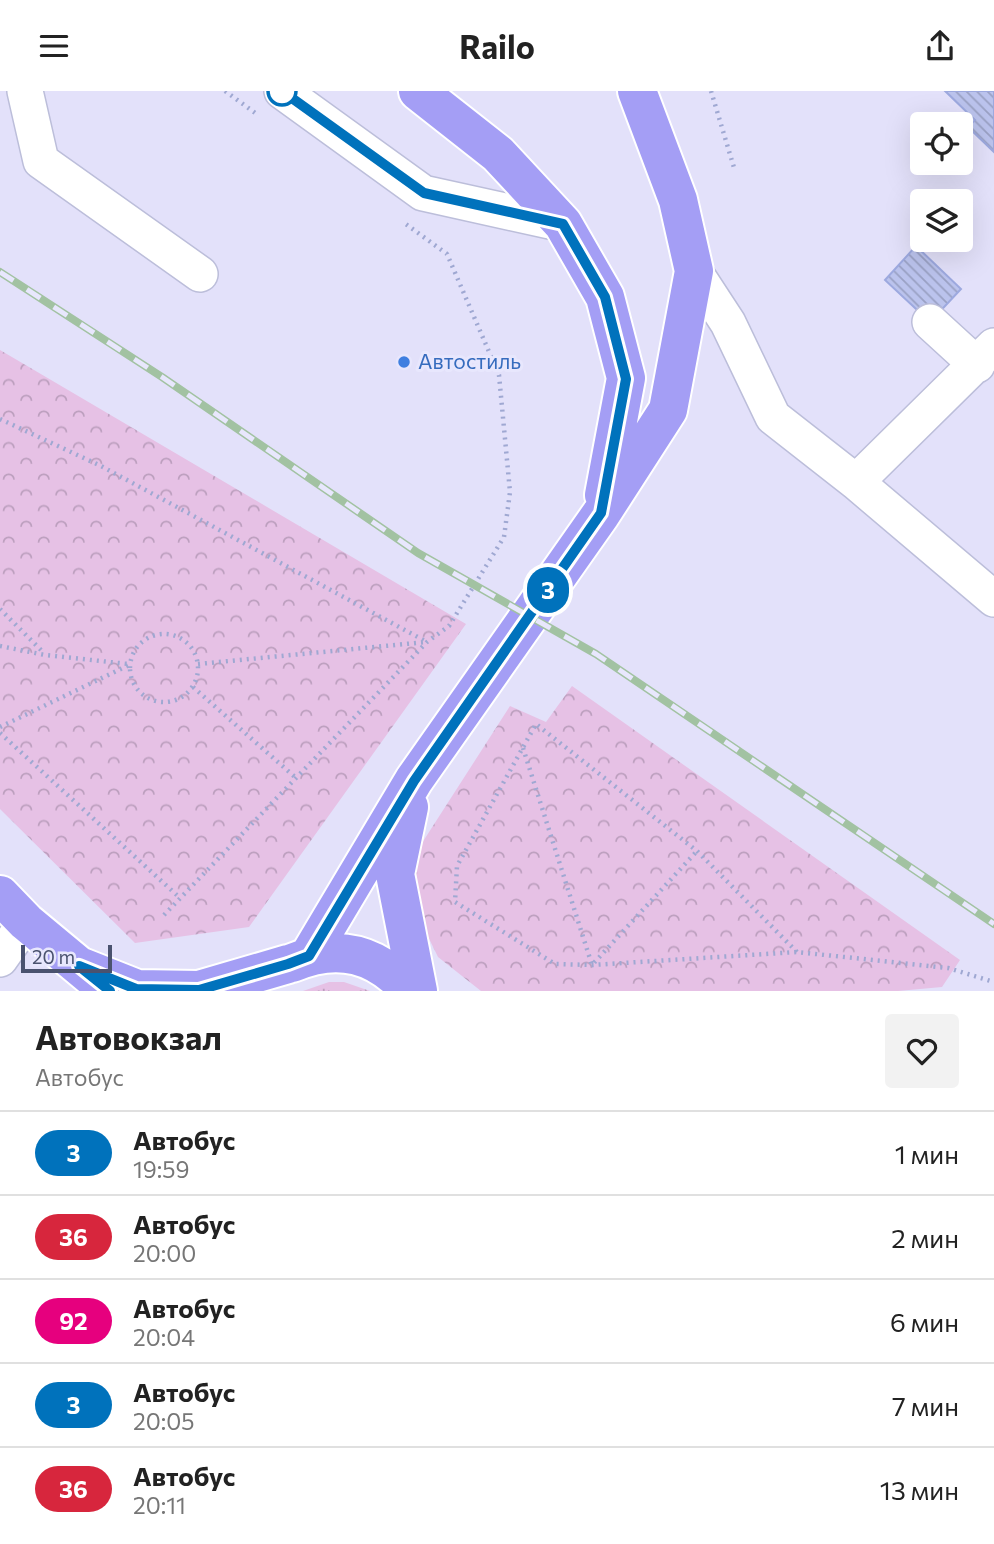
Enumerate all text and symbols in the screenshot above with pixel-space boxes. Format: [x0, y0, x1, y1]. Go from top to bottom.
text: Railo [459, 26, 535, 66]
icon: menu [35, 27, 73, 65]
icon: share [921, 27, 959, 65]
unlabelled marker [267, 76, 297, 106]
map controls [910, 112, 973, 252]
button: locate [910, 112, 973, 175]
button: layers [910, 189, 973, 252]
place label: Автостиль [418, 348, 521, 373]
marker: Автостиль [396, 354, 412, 370]
line badge: 3 [525, 567, 571, 613]
text: 3 [541, 575, 555, 604]
scale bar [21, 942, 112, 974]
text: 20 m [32, 945, 75, 968]
button: heart [885, 1014, 959, 1088]
text: Автовокзал [35, 1016, 222, 1057]
text: Автобус [35, 1063, 124, 1091]
text: Автобус [133, 1124, 235, 1155]
text: 3 [67, 1138, 80, 1167]
text: 1 мин [895, 1138, 959, 1169]
text: 19:59 [133, 1155, 189, 1183]
text: Автобус [133, 1208, 235, 1239]
text: 36 [59, 1222, 88, 1251]
text: 2 мин [891, 1222, 959, 1253]
text: 20:00 [133, 1239, 196, 1267]
text: Автобус [133, 1292, 235, 1323]
text: 92 [59, 1306, 88, 1335]
text: 6 мин [890, 1306, 959, 1337]
text: 20:04 [133, 1323, 195, 1351]
text: Автобус [133, 1376, 235, 1407]
text: 3 [67, 1390, 80, 1419]
text: 7 мин [892, 1390, 959, 1421]
text: 20:05 [133, 1407, 194, 1435]
text: Автобус [133, 1460, 235, 1491]
text: 36 [59, 1474, 88, 1503]
text: 13 мин [880, 1474, 959, 1505]
text: 20:11 [133, 1491, 186, 1519]

